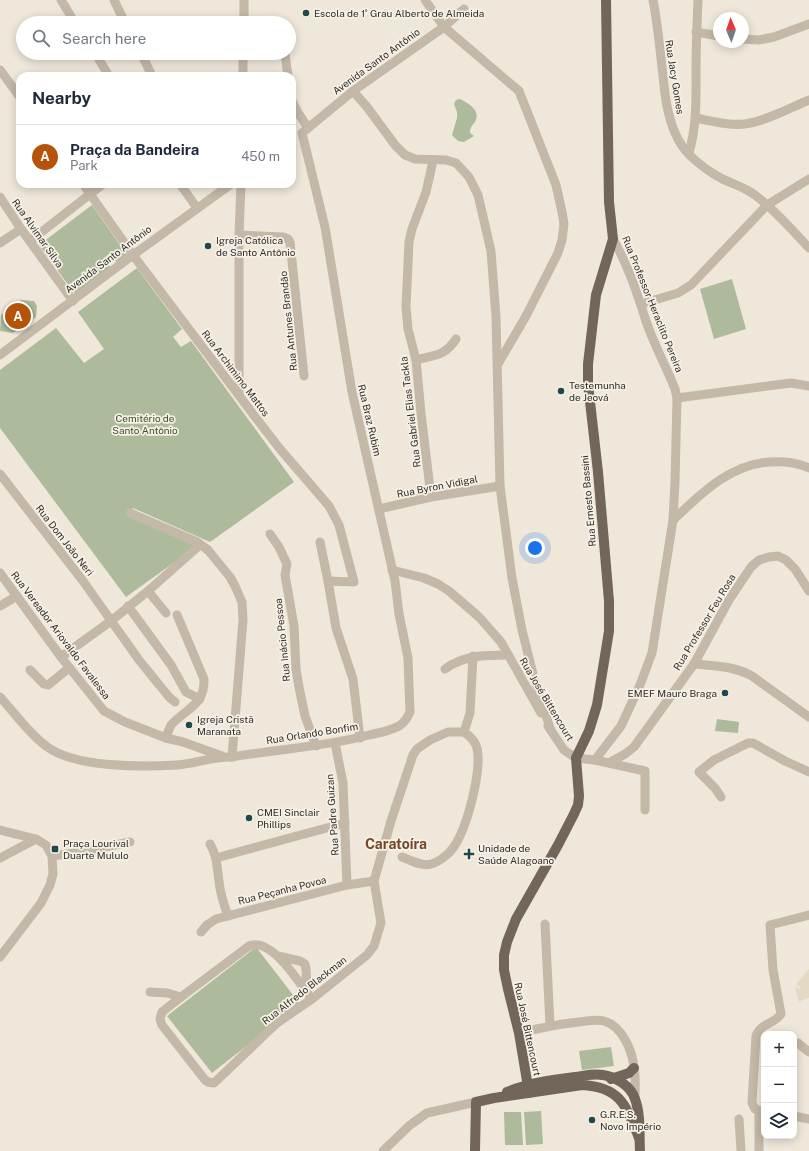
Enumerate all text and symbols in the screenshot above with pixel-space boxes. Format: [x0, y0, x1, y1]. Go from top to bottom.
place label: Escola de 1˚ Grau Alberto de Almeida [314, 7, 484, 19]
marker: Escola de 1˚ Grau Alberto de Almeida [301, 8, 311, 18]
north arrow [713, 12, 749, 48]
search box [16, 16, 296, 60]
street label: Avenida Santo Antônio [330, 25, 422, 97]
icon: search [30, 27, 52, 49]
text: Search here [62, 30, 146, 47]
street label: Rua Jacy Gomes [663, 39, 687, 115]
text: Nearby [32, 88, 91, 108]
text: Praça da Bandeira [70, 141, 199, 158]
text: A [40, 149, 50, 164]
text: 450 m [241, 149, 280, 164]
text: Park [70, 158, 98, 173]
street label: Rua Alvimar Silva [10, 196, 66, 270]
street label: Avenida Santo Antônio [63, 222, 154, 295]
place label: Igreja Católica de Santo Antônio [216, 234, 296, 258]
street label: Rua Professor Heraclito Pereira [620, 234, 686, 374]
marker: Igreja Católica de Santo Antônio [203, 241, 213, 251]
street label: Rua Antunes Brandão [277, 270, 299, 372]
pin: A [5, 301, 31, 331]
street label: Rua Archimimo Mattos [200, 328, 272, 418]
street label: Rua Gabriel Elias Tackla [397, 356, 423, 468]
place label: Testemunha de Jeová [569, 379, 626, 403]
street label: Rua Braz Rubim [356, 383, 384, 457]
marker: Testemunha de Jeová [556, 386, 566, 396]
park label: Cemitério de Santo Antônio [112, 412, 178, 436]
street label: Rua Ernesto Bassini [578, 455, 598, 547]
street label: Rua Byron Vidigal [395, 472, 479, 500]
street label: Rua Dom João Neri [34, 502, 96, 578]
your location [525, 538, 545, 558]
street label: Rua Vereador Ariovaldo Favalessa [9, 569, 113, 701]
street label: Rua Professor Feu Rosa [670, 572, 738, 672]
street label: Rua Inácio Pessoa [272, 598, 292, 682]
street label: Rua José Bittencourt [517, 655, 577, 743]
place label: EMEF Mauro Braga [628, 687, 717, 699]
marker: EMEF Mauro Braga [720, 688, 730, 698]
place label: Igreja Cristã Maranata [197, 713, 254, 737]
marker: Igreja Cristã Maranata [184, 720, 194, 730]
street label: Rua Orlando Bonfim [265, 720, 359, 746]
street label: Rua Padre Guizan [323, 773, 341, 856]
place label: CMEI Sinclair Phillips [257, 806, 320, 830]
marker: CMEI Sinclair Phillips [244, 813, 254, 823]
district label: Caratoíra [365, 836, 427, 852]
place label: Praça Lourival Duarte Mululo [63, 837, 129, 861]
place label: Unidade de Saúde Alagoano [478, 842, 555, 866]
marker: Praça Lourival Duarte Mululo [50, 844, 60, 854]
marker: Unidade de Saúde Alagoano [463, 848, 475, 860]
street label: Rua Peçanha Povoa [237, 873, 327, 907]
street label: Rua Alfredo Blackman [259, 953, 349, 1027]
street label: Rua José Bittencourt [512, 981, 544, 1077]
map controls [761, 1031, 797, 1139]
button: + [761, 1031, 797, 1067]
button: − [761, 1067, 797, 1103]
button: layers [761, 1103, 797, 1139]
place label: G.R.E.S. Novo Império [600, 1108, 661, 1132]
marker: G.R.E.S. Novo Império [587, 1115, 597, 1125]

